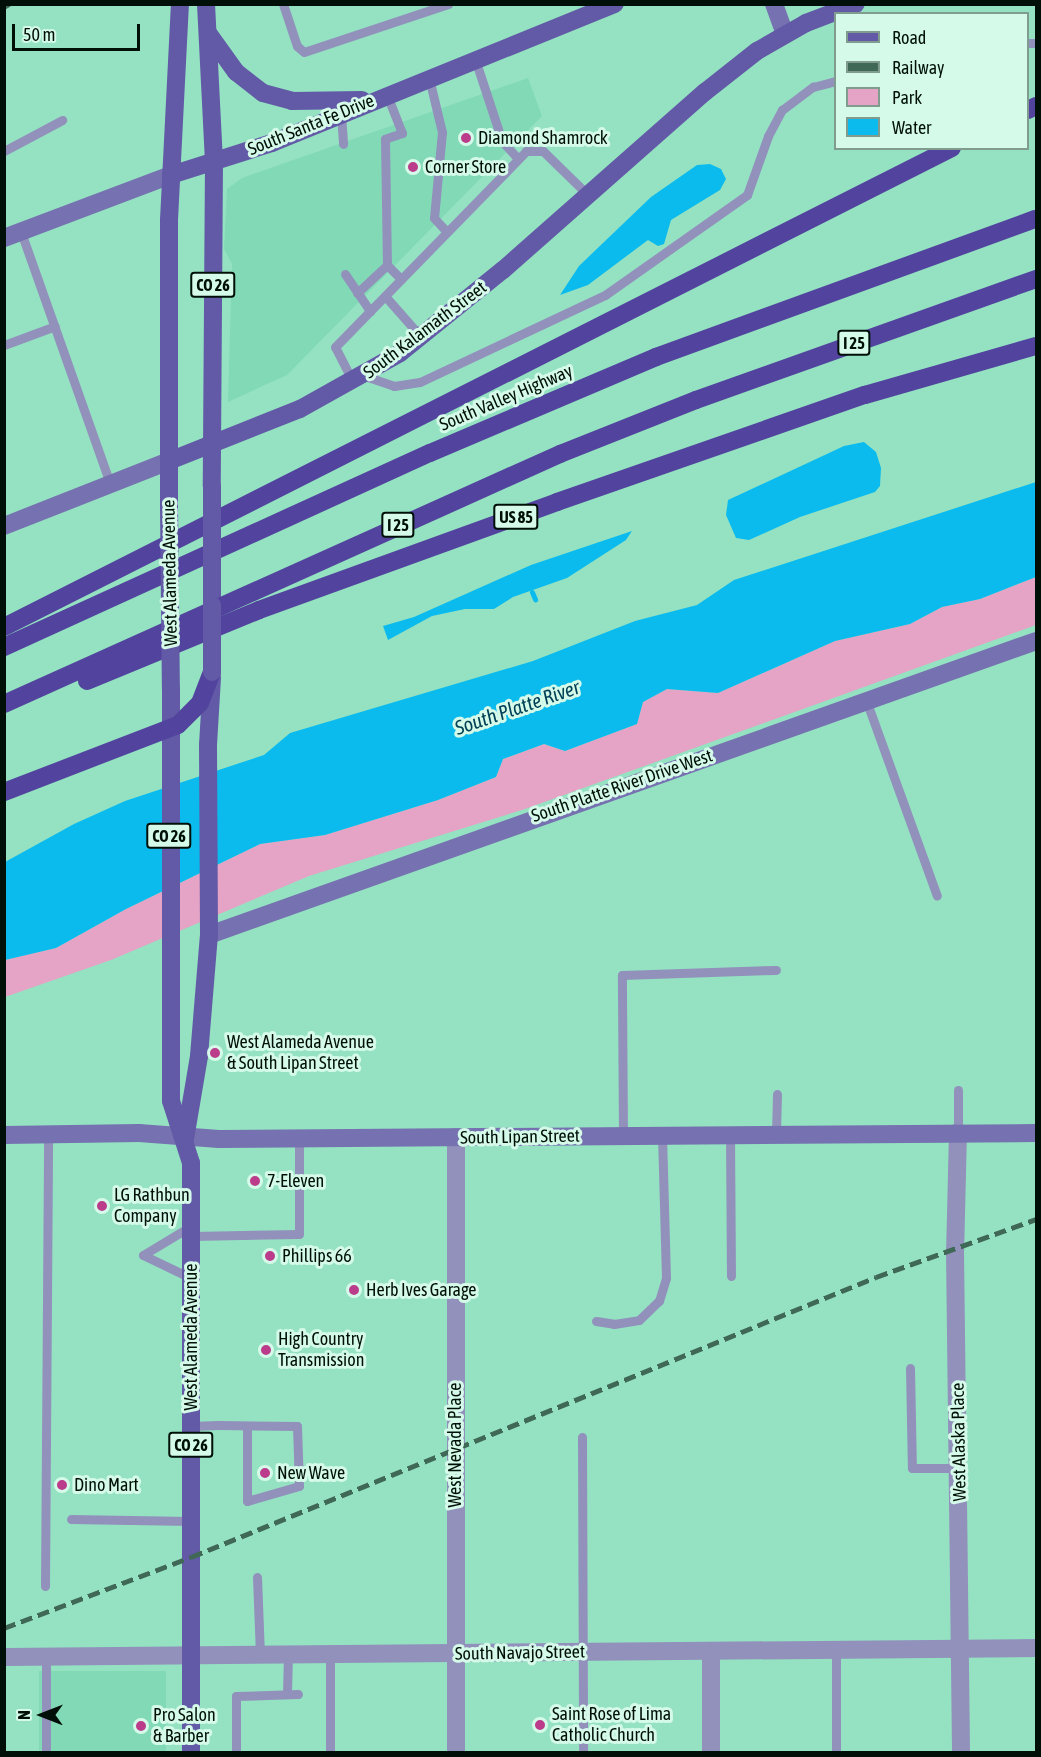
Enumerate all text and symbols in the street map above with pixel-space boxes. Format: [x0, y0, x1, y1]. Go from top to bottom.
scale bar [15, 12, 142, 50]
legend [834, 12, 1029, 150]
text: 50 m [23, 24, 55, 45]
text: Road [892, 27, 926, 48]
text: Railway [892, 57, 944, 78]
text: Park [892, 87, 922, 108]
street label: South Santa Fe Drive [245, 90, 377, 160]
text: Water [892, 117, 931, 138]
place label: Diamond Shamrock [478, 127, 608, 149]
marker: Diamond Shamrock [459, 131, 473, 145]
place label: Corner Store [425, 156, 506, 178]
marker: Corner Store [406, 160, 420, 174]
road number: CO 26 [189, 272, 237, 298]
street label: South Kalamath Street [359, 277, 491, 383]
road number: I 25 [836, 330, 872, 356]
street label: South Valley Highway [436, 360, 576, 436]
street label: West Alameda Avenue [158, 499, 182, 647]
road number: US 85 [492, 504, 540, 530]
road number: I 25 [380, 512, 416, 538]
water label: South Platte River [451, 674, 583, 740]
street label: South Platte River Drive West [529, 745, 715, 827]
road number: CO 26 [145, 823, 193, 849]
place label: West Alameda Avenue & South Lipan Street [227, 1032, 374, 1074]
marker: West Alameda Avenue & South Lipan Street [208, 1046, 222, 1060]
street label: South Lipan Street [460, 1125, 580, 1149]
place label: 7-Eleven [267, 1170, 324, 1192]
marker: 7-Eleven [248, 1174, 262, 1188]
place label: LG Rathbun Company [114, 1185, 190, 1228]
marker: LG Rathbun Company [95, 1199, 109, 1213]
place label: Phillips 66 [282, 1245, 352, 1267]
marker: Phillips 66 [263, 1249, 277, 1263]
street label: West Alameda Avenue [180, 1264, 202, 1410]
place label: Herb Ives Garage [366, 1279, 477, 1301]
marker: Herb Ives Garage [347, 1283, 361, 1297]
place label: High Country Transmission [278, 1329, 364, 1372]
marker: High Country Transmission [259, 1343, 273, 1357]
street label: West Nevada Place [444, 1382, 466, 1508]
street label: West Alaska Place [947, 1383, 971, 1501]
road number: CO 26 [167, 1432, 215, 1458]
place label: New Wave [277, 1462, 345, 1484]
marker: New Wave [258, 1466, 272, 1480]
place label: Dino Mart [74, 1474, 139, 1496]
marker: Dino Mart [55, 1478, 69, 1492]
street label: South Navajo Street [455, 1641, 585, 1665]
north arrow [12, 1685, 72, 1745]
place label: Saint Rose of Lima Catholic Church [552, 1704, 671, 1746]
place label: Pro Salon & Barber [153, 1705, 216, 1748]
text: N [15, 1710, 33, 1720]
marker: Saint Rose of Lima Catholic Church [533, 1718, 547, 1732]
marker: Pro Salon & Barber [134, 1719, 148, 1733]

